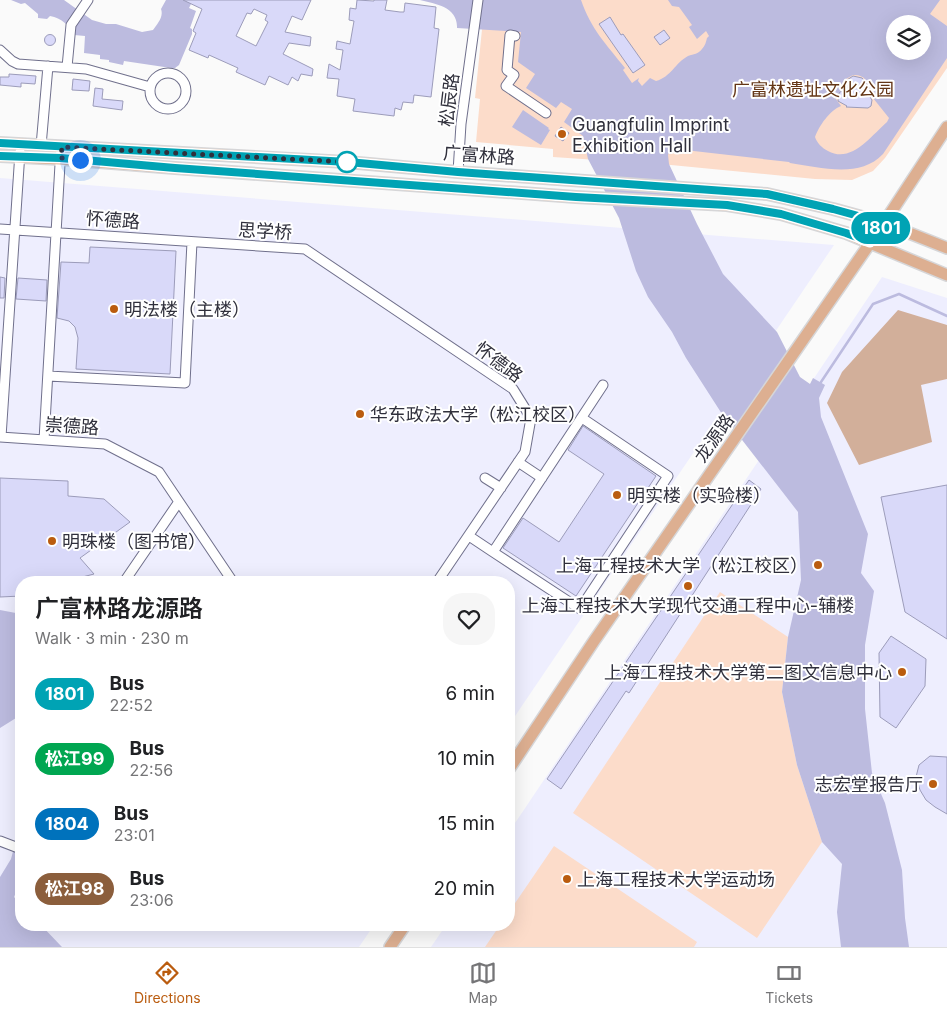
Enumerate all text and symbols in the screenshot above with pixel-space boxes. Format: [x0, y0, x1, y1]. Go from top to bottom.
map controls [886, 15, 931, 60]
button: layers [886, 15, 931, 60]
street label: 松辰路 [435, 72, 463, 128]
park label: 广富林遗址文化公园 [732, 79, 894, 100]
place label: Guangfulin Imprint Exhibition Hall [572, 114, 729, 156]
marker: Guangfulin Imprint Exhibition Hall [556, 128, 568, 140]
street label: 广富林路 [442, 142, 516, 168]
your location [68, 148, 93, 173]
unlabelled marker [336, 151, 358, 173]
street label: 怀德路 [85, 208, 141, 232]
line badge: 1801 [846, 212, 916, 244]
text: 1801 [861, 217, 901, 238]
street label: 思学桥 [237, 219, 293, 243]
place label: 明法楼（主楼） [124, 299, 250, 320]
marker: 明法楼（主楼） [108, 303, 120, 315]
street label: 怀德路 [471, 337, 527, 387]
place label: 华东政法大学（松江校区） [370, 404, 586, 425]
marker: 华东政法大学（松江校区） [354, 408, 366, 420]
street label: 龙源路 [690, 410, 738, 466]
street label: 崇德路 [44, 414, 100, 438]
place label: 明实楼（实验楼） [627, 485, 771, 506]
marker: 明实楼（实验楼） [611, 489, 623, 501]
place label: 明珠楼（图书馆） [62, 531, 206, 552]
marker: 明珠楼（图书馆） [46, 535, 58, 547]
place label: 上海工程技术大学（松江校区） [556, 555, 808, 576]
marker: 上海工程技术大学（松江校区） [812, 559, 824, 571]
marker: 上海工程技术大学现代交通工程中心-辅楼 [682, 580, 694, 592]
button: heart [443, 593, 495, 645]
text: 广富林路龙源路 [35, 594, 203, 623]
place label: 上海工程技术大学现代交通工程中心-辅楼 [522, 595, 854, 616]
text: Walk · 3 min · 230 m [35, 628, 189, 648]
place label: 上海工程技术大学第二图文信息中心 [604, 662, 892, 683]
marker: 上海工程技术大学第二图文信息中心 [896, 666, 908, 678]
text: Bus [109, 672, 144, 695]
text: 6 min [445, 682, 495, 705]
text: 1801 [45, 683, 84, 704]
text: 22:52 [109, 695, 153, 715]
text: Bus [129, 737, 164, 760]
text: 10 min [437, 747, 495, 770]
text: 松江99 [45, 748, 104, 769]
text: 22:56 [129, 760, 173, 780]
place label: 志宏堂报告厅 [815, 774, 923, 795]
marker: 志宏堂报告厅 [927, 778, 939, 790]
text: Bus [114, 802, 149, 825]
text: 15 min [438, 812, 495, 835]
text: 1804 [45, 813, 89, 834]
text: 23:01 [114, 825, 155, 845]
text: Bus [129, 867, 164, 890]
place label: 上海工程技术大学运动场 [577, 869, 775, 890]
marker: 上海工程技术大学运动场 [561, 873, 573, 885]
text: 20 min [434, 877, 495, 900]
text: 松江98 [45, 878, 104, 899]
text: 23:06 [129, 890, 174, 910]
tab: Directions [134, 959, 201, 1006]
tab: Map [468, 959, 498, 1006]
tab: Tickets [765, 959, 813, 1006]

